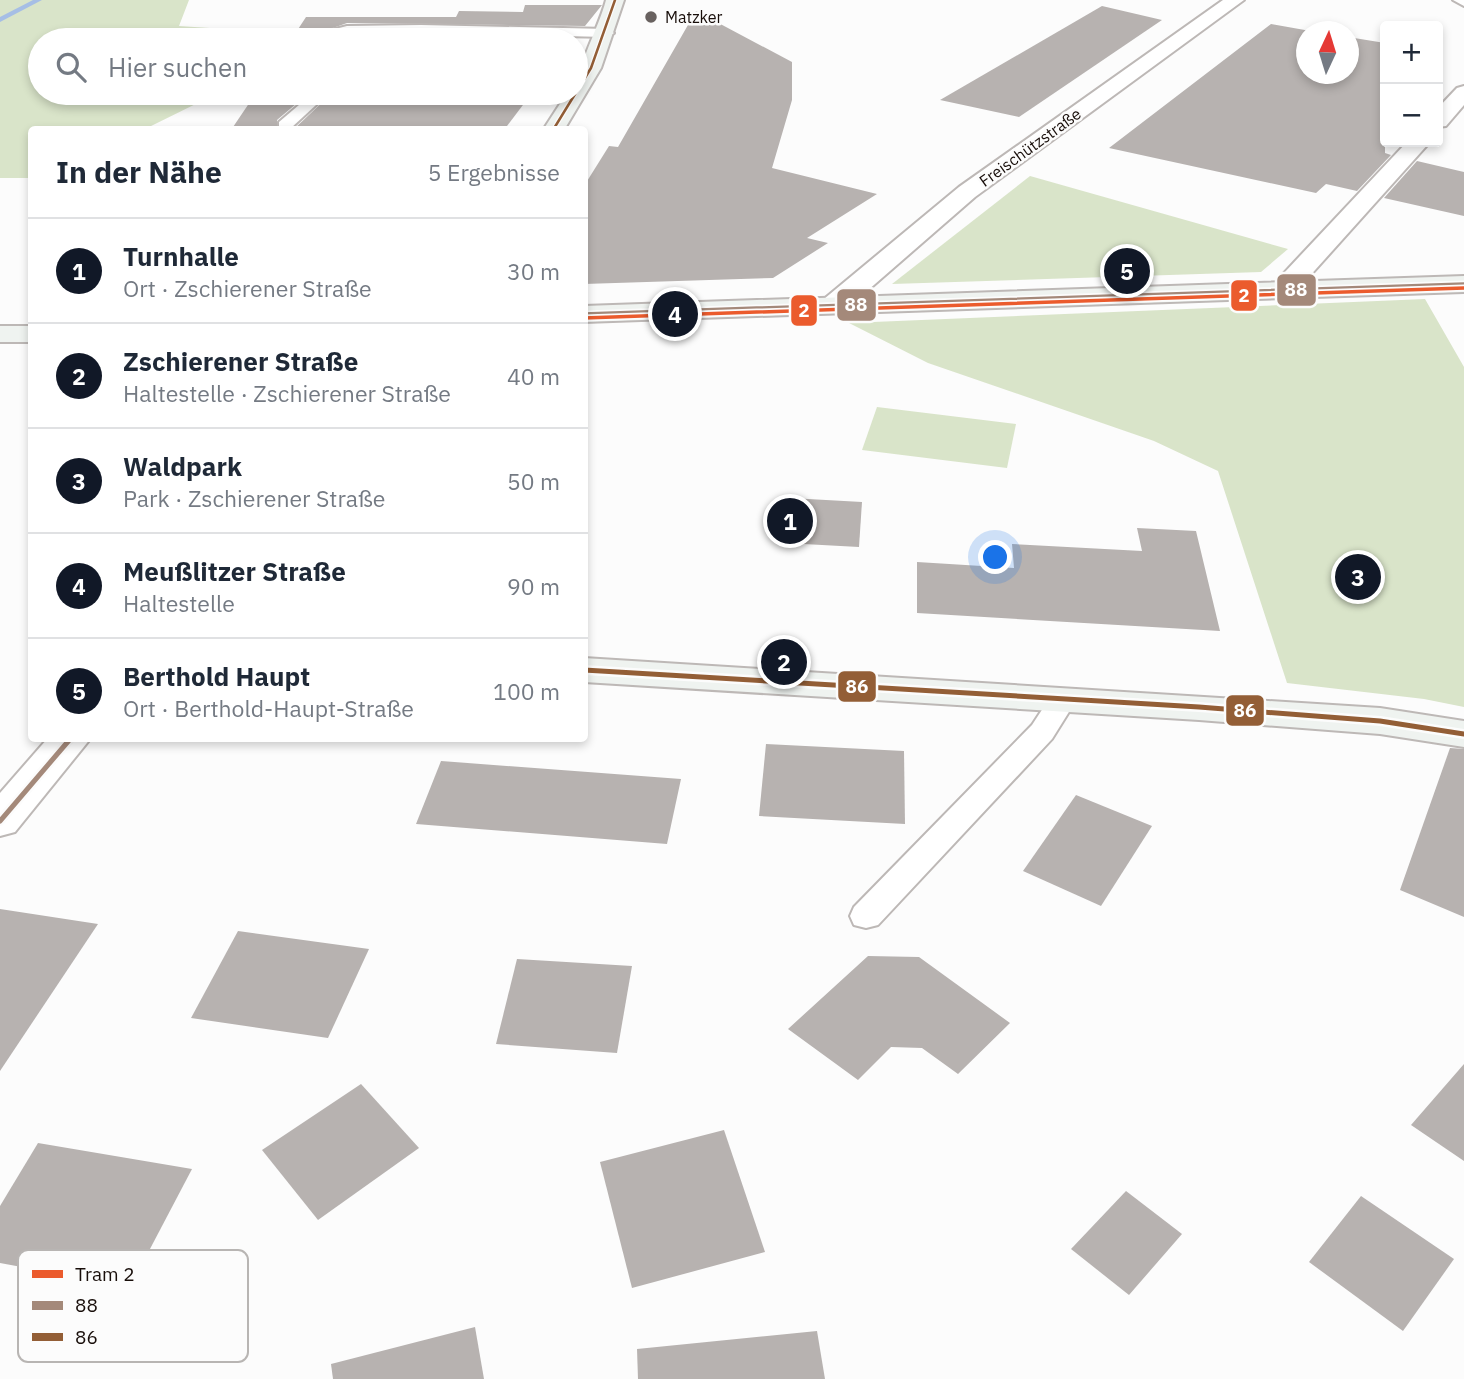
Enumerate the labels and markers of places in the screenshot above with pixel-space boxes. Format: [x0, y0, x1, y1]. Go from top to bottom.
place label: Matzker [665, 7, 723, 27]
marker: Matzker [643, 9, 659, 25]
pin: 5 [1104, 245, 1150, 297]
pin: 4 [652, 288, 698, 340]
pin: 1 [767, 495, 813, 547]
pin: 3 [1335, 551, 1381, 603]
pin: 2 [761, 636, 807, 688]

